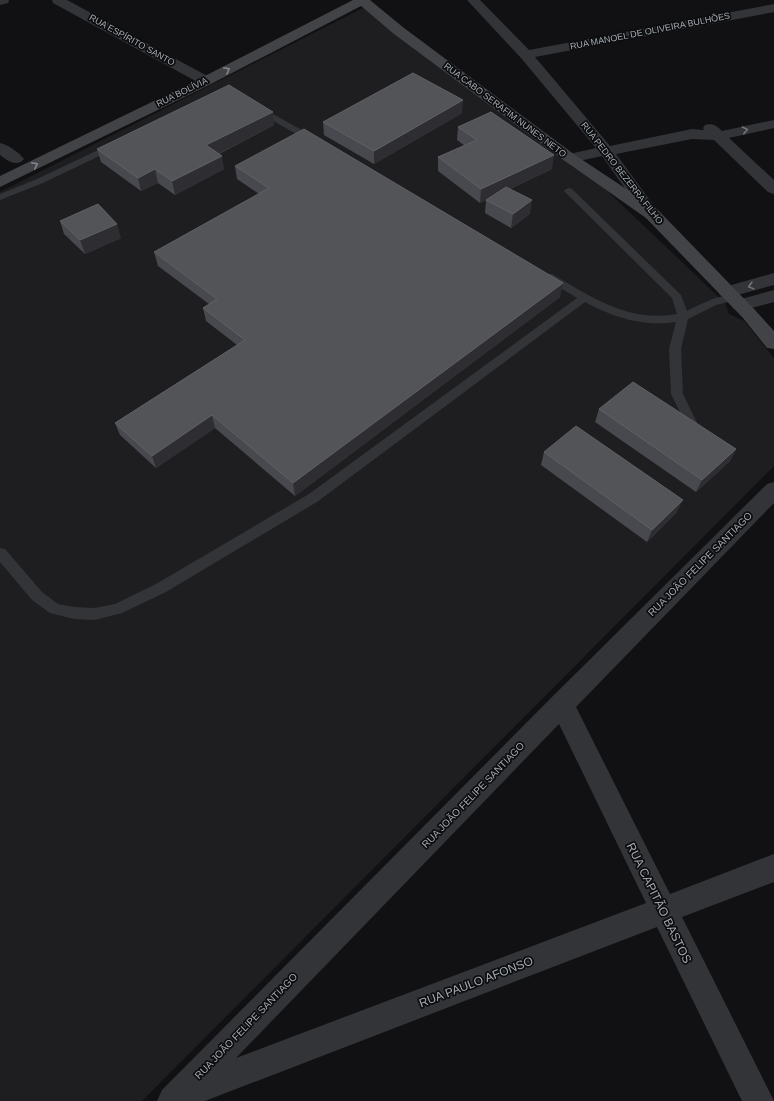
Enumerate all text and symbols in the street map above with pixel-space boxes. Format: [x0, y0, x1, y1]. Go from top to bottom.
street label: RUA MANOEL DE OLIVEIRA BULHÕES [569, 11, 731, 51]
street label: RUA ESPÍRITO SANTO [88, 12, 176, 68]
street label: RUA CABO SERAFIM NUNES NETO [442, 61, 568, 159]
one-way arrow [223, 67, 230, 75]
street label: RUA BOLÍVIA [155, 75, 209, 109]
street label: RUA PEDRO BEZERRA FILHO [579, 120, 665, 226]
one-way arrow [742, 127, 748, 135]
one-way arrow [31, 162, 38, 170]
one-way arrow [747, 281, 754, 290]
street label: RUA JOÃO FELIPE SANTIAGO [645, 509, 754, 618]
street label: RUA JOÃO FELIPE SANTIAGO [419, 739, 527, 850]
street label: RUA CAPITÃO BASTOS [624, 840, 694, 966]
street label: RUA PAULO AFONSO [417, 954, 535, 1010]
street label: RUA JOÃO FELIPE SANTIAGO [192, 970, 300, 1081]

